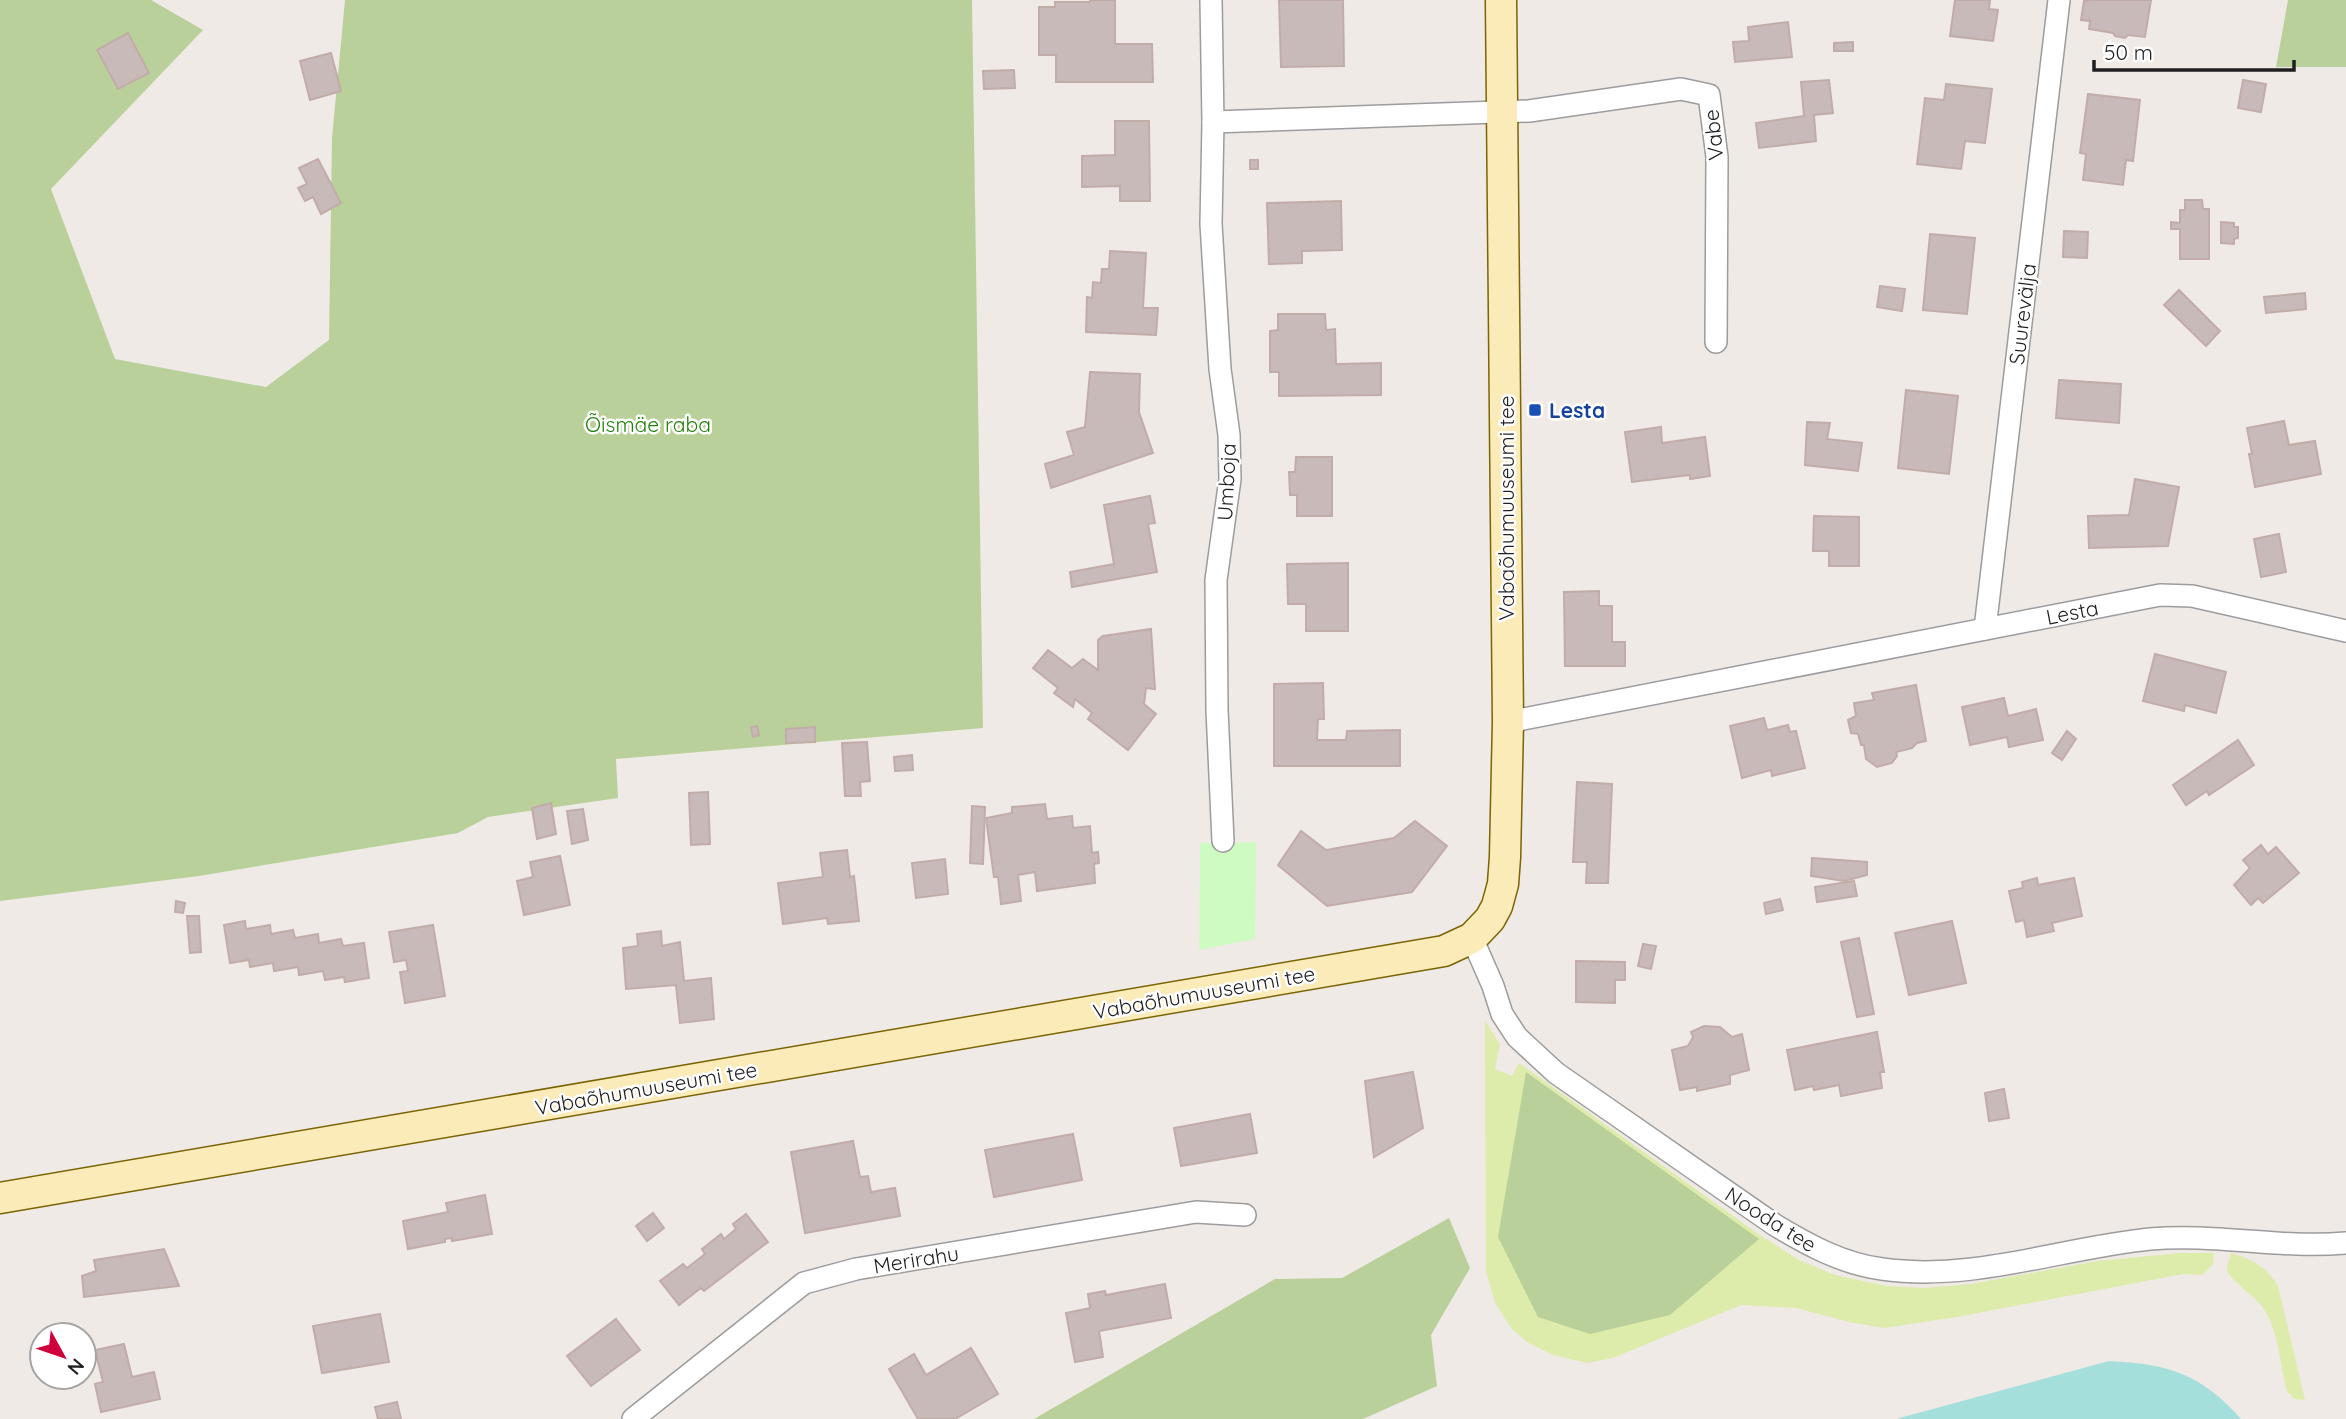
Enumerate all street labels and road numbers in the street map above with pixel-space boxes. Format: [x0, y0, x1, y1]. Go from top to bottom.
street label: Vabe [1697, 108, 1729, 162]
street label: Suurevälja [2003, 262, 2041, 366]
street label: Vabaõhumuuseumi tee [1493, 395, 1519, 621]
street label: Umboja [1211, 442, 1241, 522]
street label: Lesta [2044, 594, 2100, 630]
street label: Vabaõhumuuseumi tee [1091, 960, 1317, 1024]
street label: Vabaõhumuuseumi tee [533, 1056, 759, 1120]
street label: Nooda tee [1721, 1181, 1821, 1257]
street label: Merirahu [871, 1239, 961, 1279]

